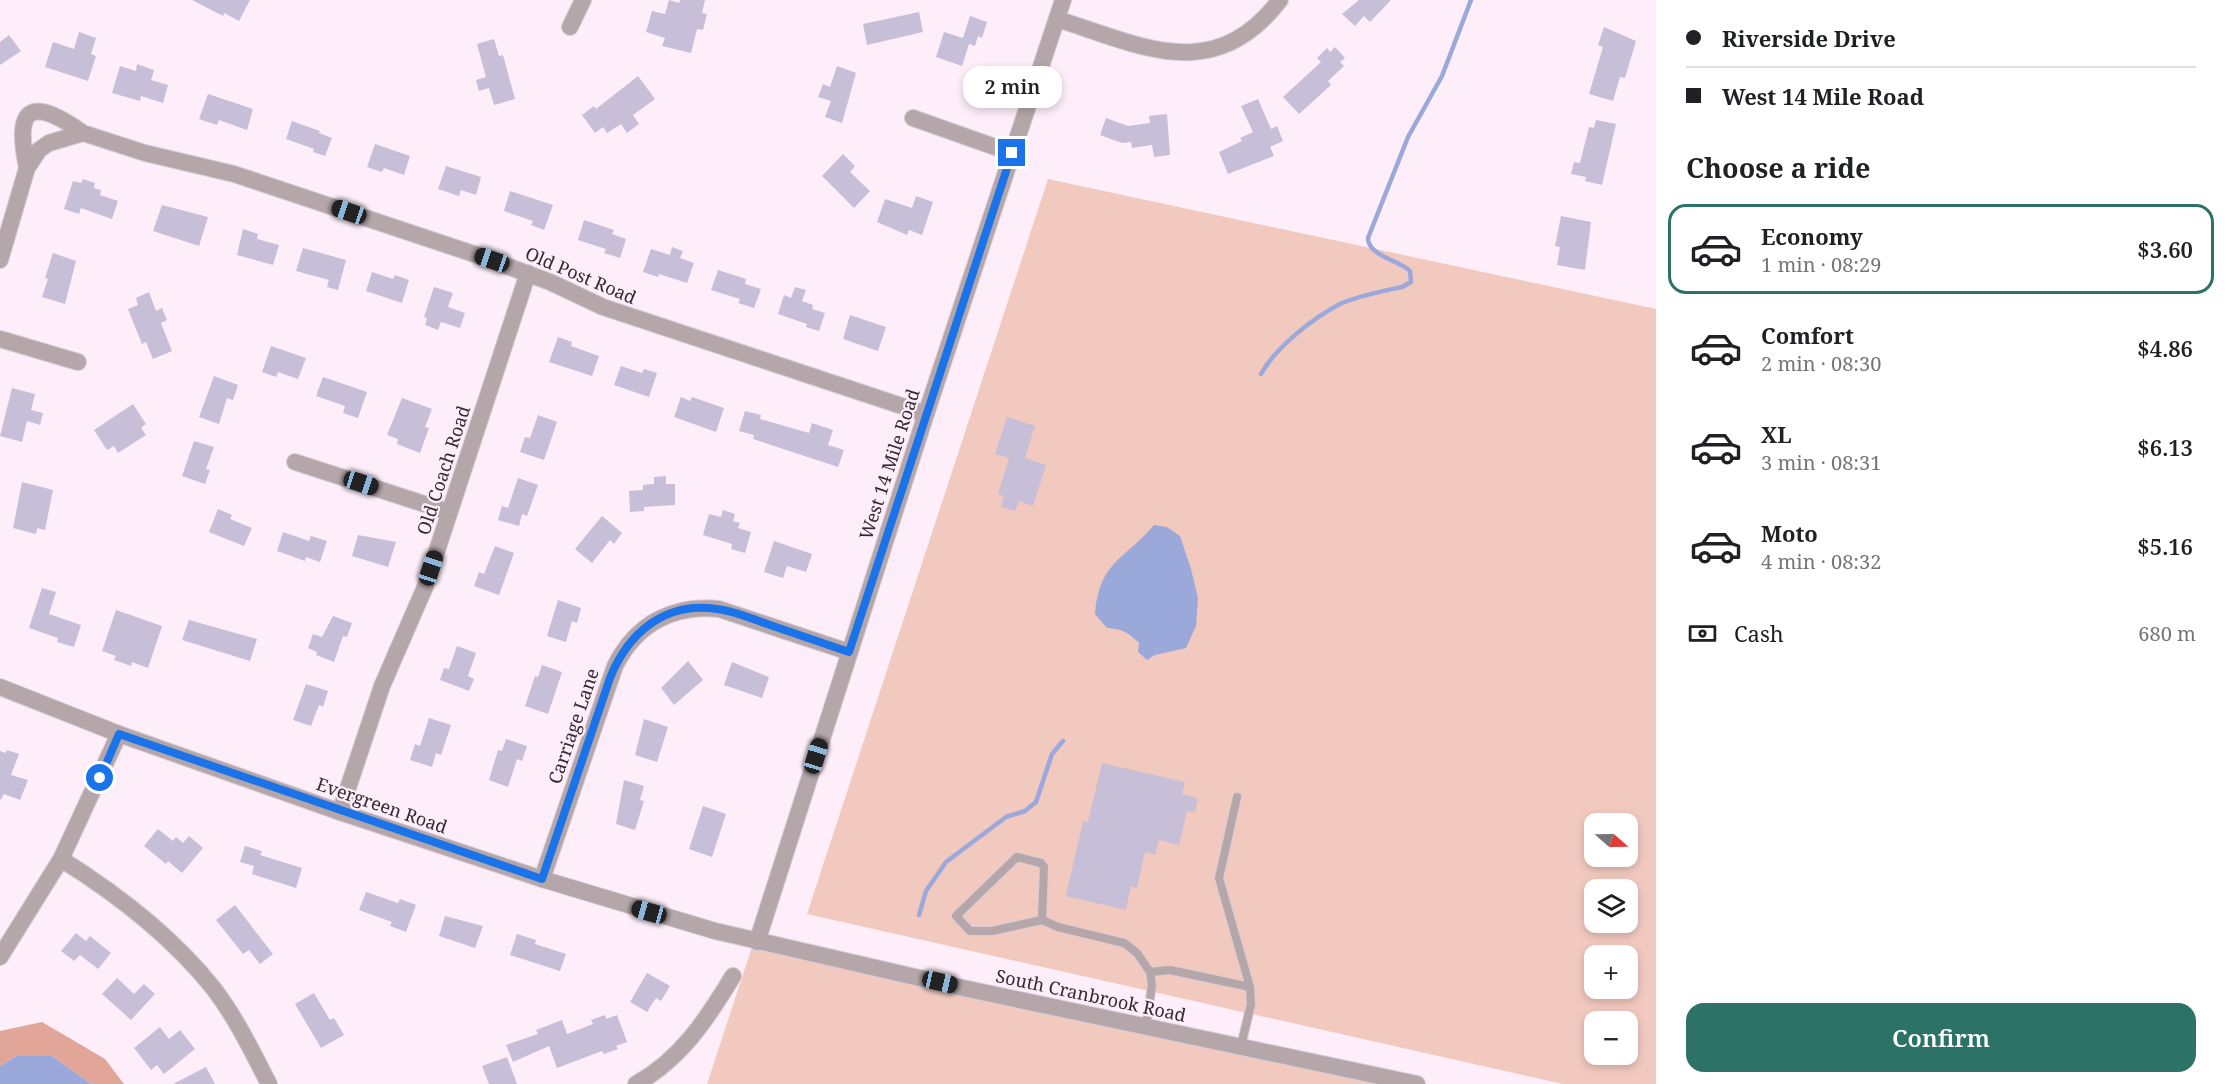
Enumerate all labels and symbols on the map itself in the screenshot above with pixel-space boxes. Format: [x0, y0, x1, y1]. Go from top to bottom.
callout: 2 min [962, 66, 1062, 108]
route end [998, 139, 1025, 166]
car [329, 198, 369, 226]
street label: Old Post Road [522, 241, 640, 309]
car [472, 246, 512, 274]
street label: West 14 Mile Road [853, 386, 925, 542]
street label: Old Coach Road [411, 402, 475, 538]
car [341, 469, 381, 497]
car [417, 548, 445, 588]
street label: Carriage Lane [542, 665, 604, 787]
car [802, 736, 830, 776]
route start [86, 764, 113, 791]
street label: Evergreen Road [313, 771, 451, 839]
north arrow [1584, 813, 1638, 867]
car [629, 898, 669, 926]
street label: South Cranbrook Road [994, 963, 1188, 1027]
car [920, 969, 960, 995]

